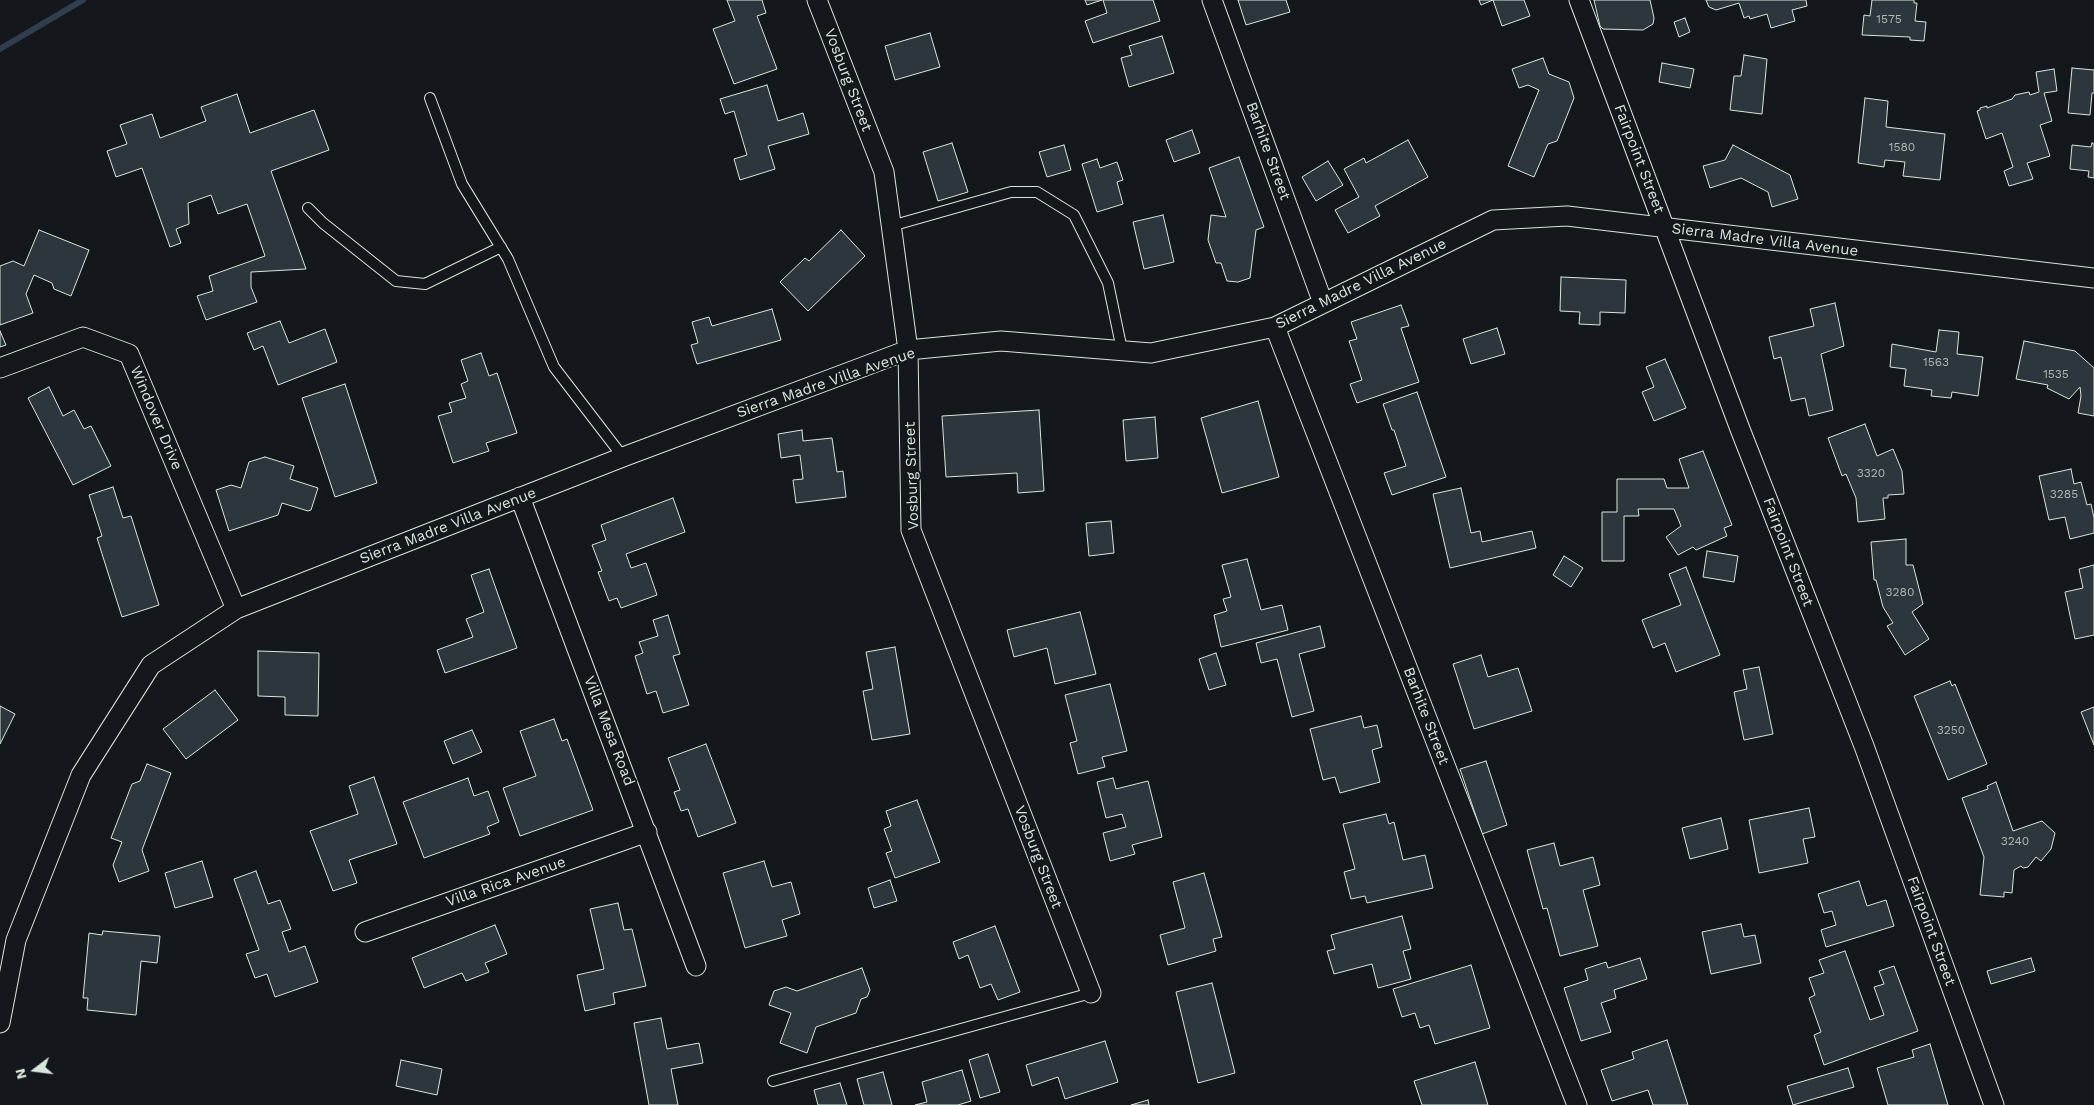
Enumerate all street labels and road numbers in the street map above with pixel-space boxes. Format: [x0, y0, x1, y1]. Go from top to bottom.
street label: Vosburg Street [820, 26, 876, 134]
street label: Barhite Street [1242, 100, 1294, 202]
street label: Fairpoint Street [1610, 102, 1668, 216]
street label: Sierra Madre Villa Avenue [1671, 220, 1859, 260]
street label: Sierra Madre Villa Avenue [1273, 235, 1449, 333]
street label: Sierra Madre Villa Avenue [734, 344, 918, 422]
street label: Windover Drive [126, 363, 186, 473]
street label: Vosburg Street [901, 421, 923, 531]
street label: Sierra Madre Villa Avenue [357, 484, 539, 568]
street label: Fairpoint Street [1759, 495, 1817, 609]
street label: Barhite Street [1399, 665, 1453, 767]
street label: Villa Mesa Road [580, 674, 638, 788]
street label: Vosburg Street [1010, 803, 1066, 911]
street label: Villa Rica Avenue [444, 853, 568, 911]
street label: Fairpoint Street [1903, 874, 1959, 988]

